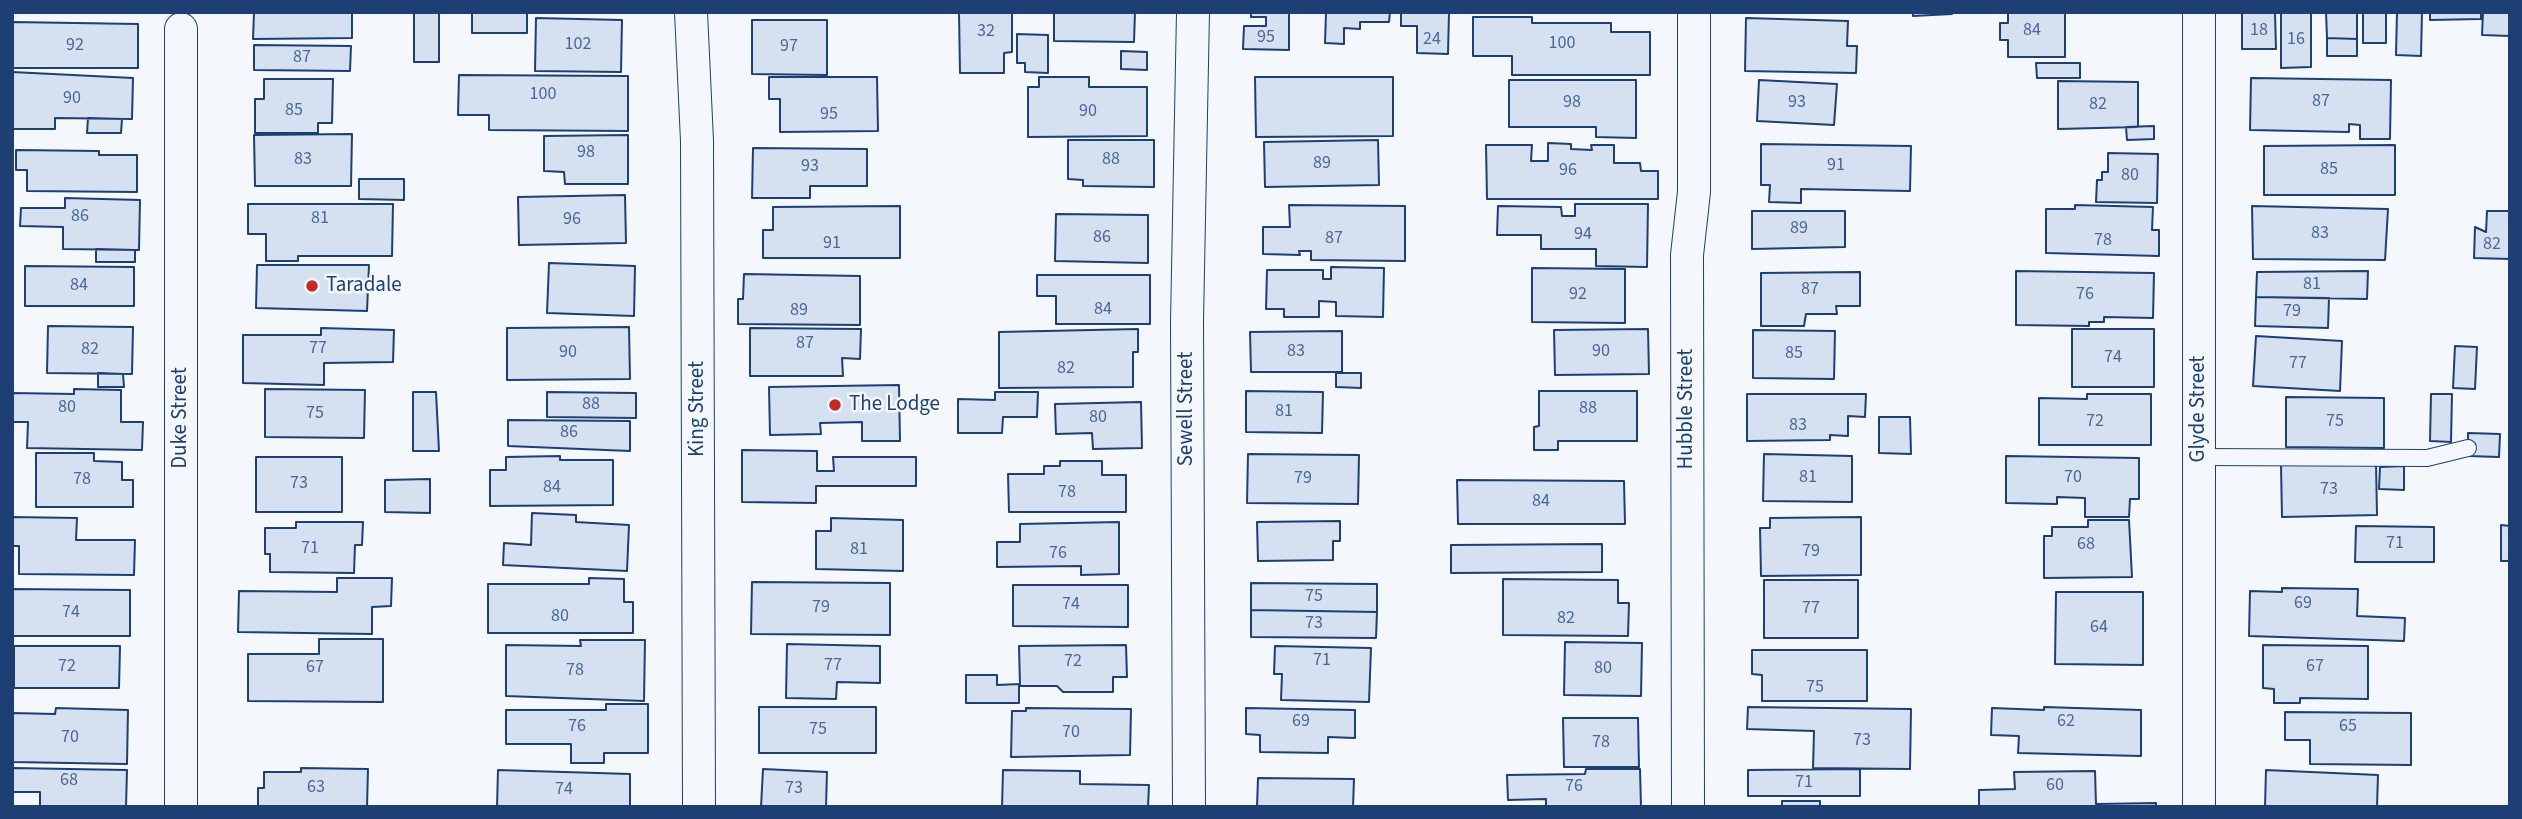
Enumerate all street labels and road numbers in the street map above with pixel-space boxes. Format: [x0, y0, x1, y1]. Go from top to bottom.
street label: Hubble Street [1674, 349, 1700, 469]
street label: Sewell Street [1174, 352, 1200, 466]
street label: Glyde Street [2186, 356, 2212, 462]
street label: King Street [685, 361, 711, 457]
street label: Duke Street [168, 367, 194, 469]

